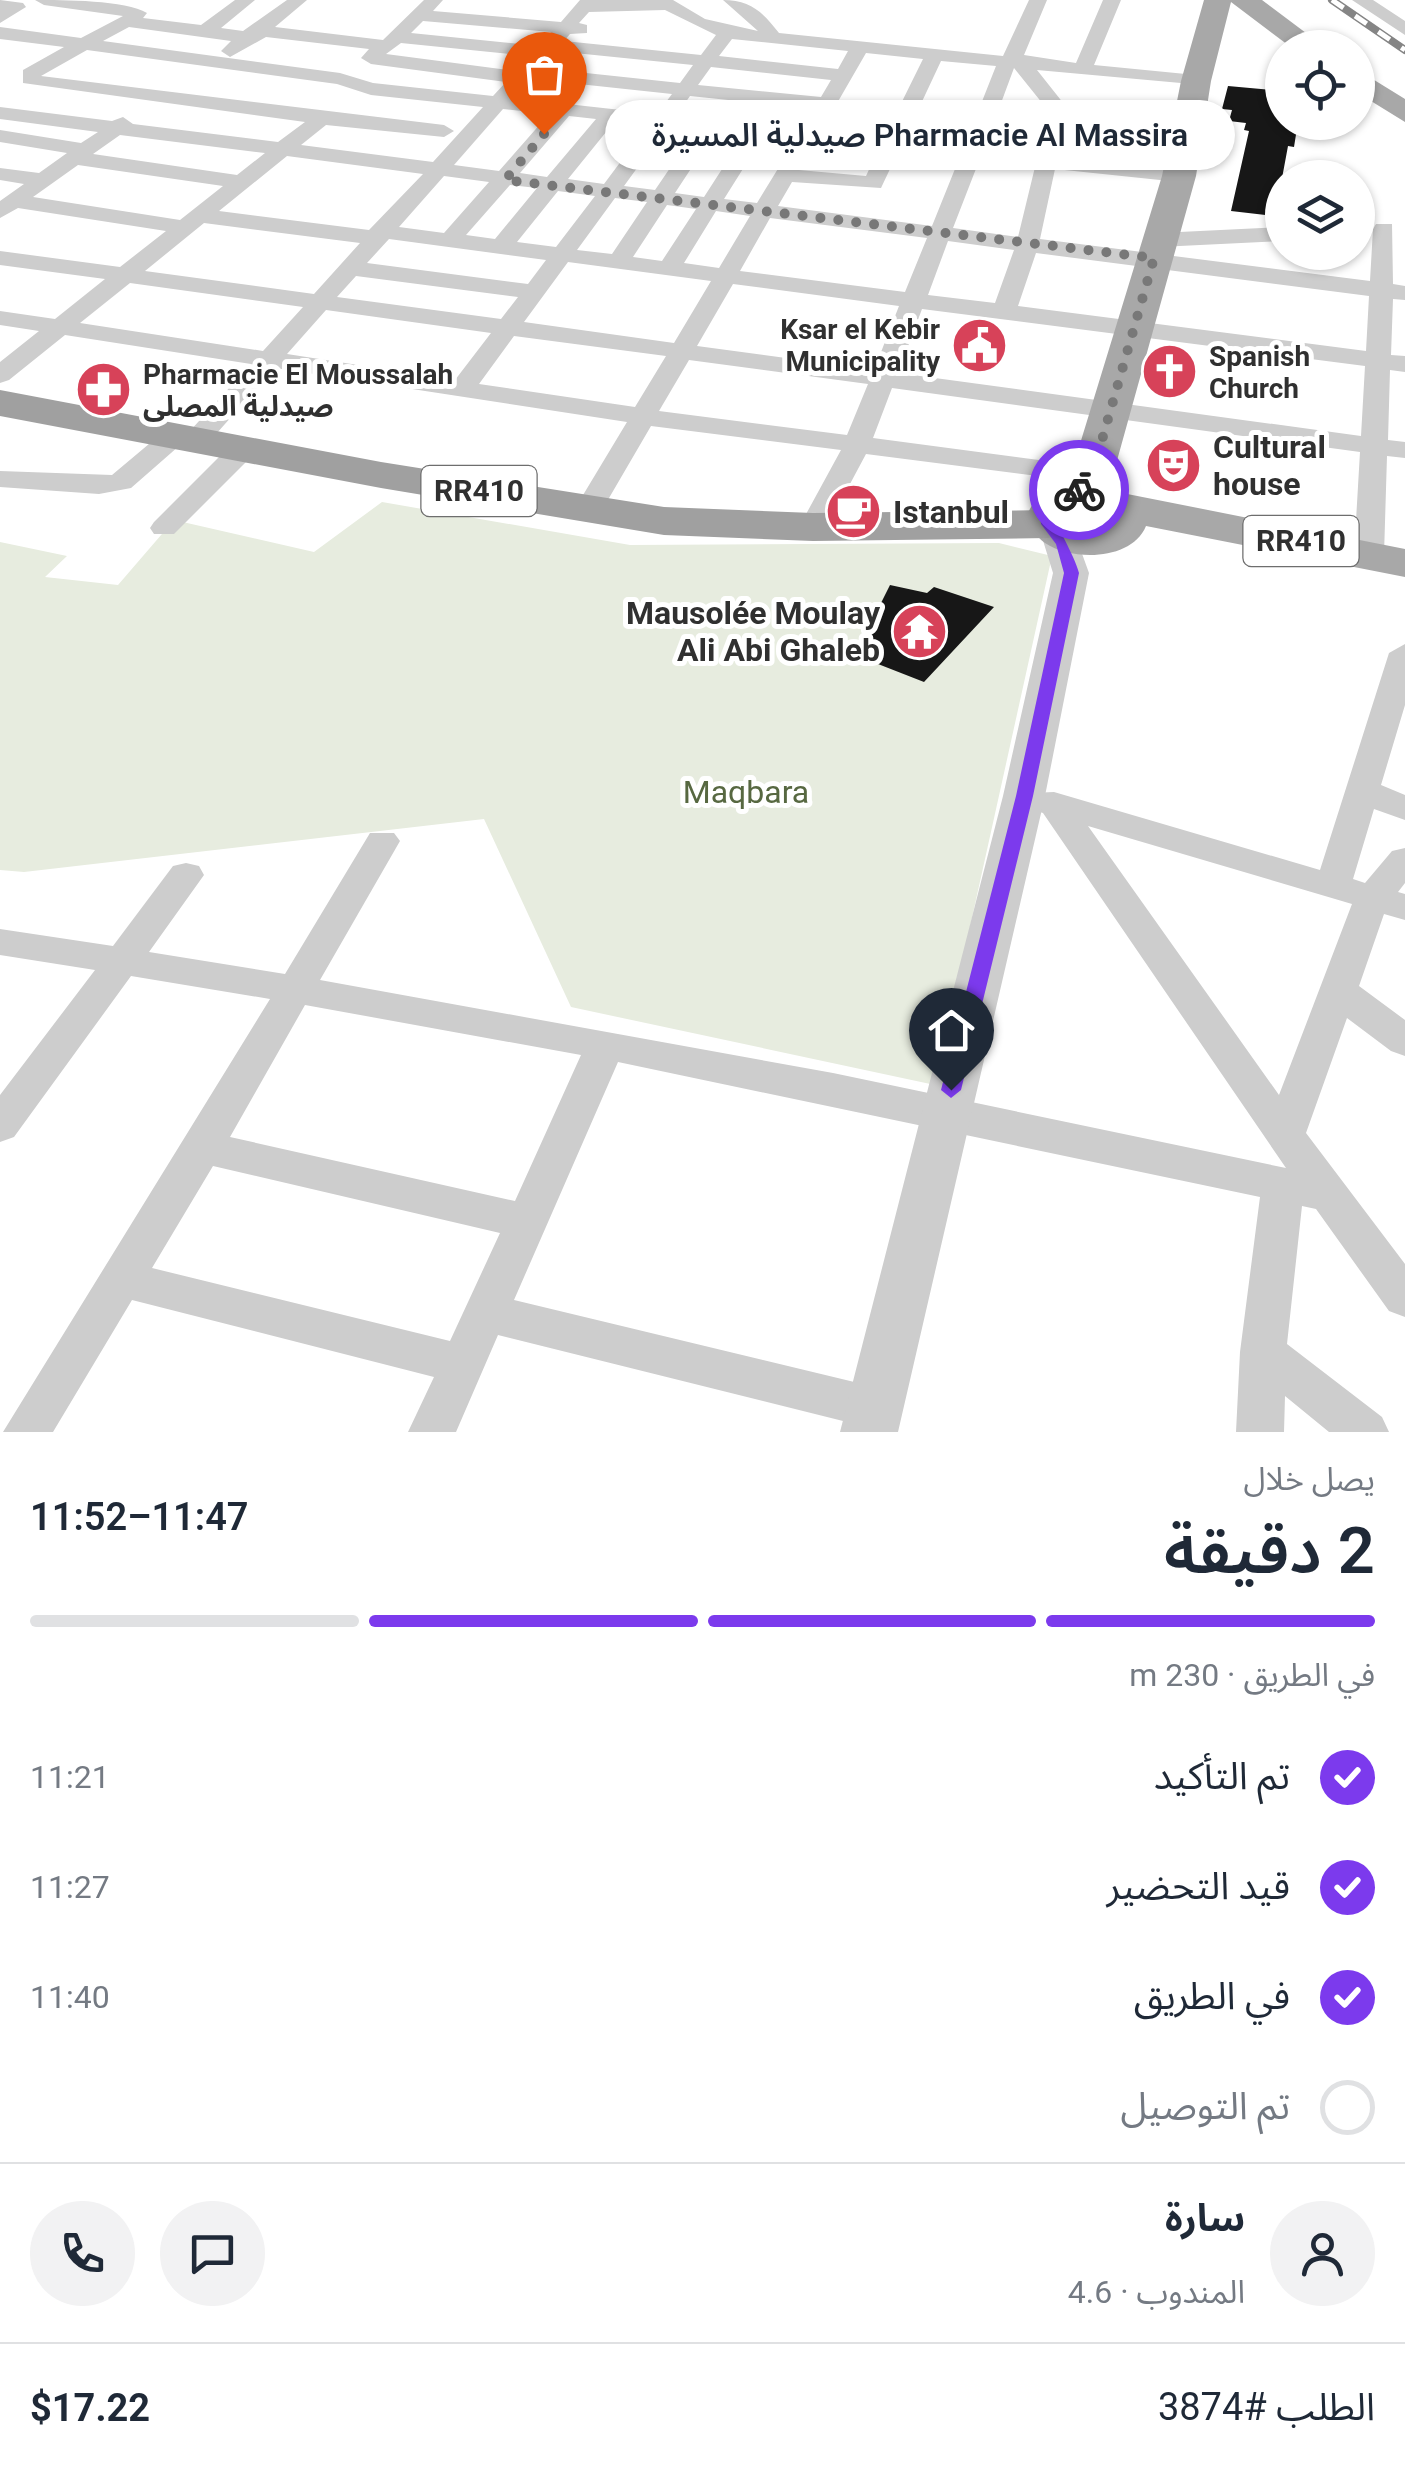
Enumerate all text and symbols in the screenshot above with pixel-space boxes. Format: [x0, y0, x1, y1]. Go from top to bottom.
map controls [1265, 30, 1375, 270]
button: locate [1265, 30, 1375, 140]
pin [502, 32, 587, 135]
icon: bag [517, 47, 572, 102]
callout: Pharmacie Al Massira صيدلية المسيرة [604, 99, 1234, 169]
text: Pharmacie Al Massira صيدلية المسيرة [652, 116, 1188, 154]
button: layers [1265, 160, 1375, 270]
place label: Ksar el Kebir Municipality [780, 313, 941, 378]
public building icon: Ksar el Kebir Municipality [949, 315, 1009, 375]
place label: Spanish Church [1209, 340, 1310, 405]
church icon: Spanish Church [1140, 342, 1200, 402]
place label: Pharmacie El Moussalah صيدلية المصلى [143, 358, 453, 423]
pharmacy icon: Pharmacie El Moussalah صيدلية المصلى [74, 360, 134, 420]
place label: Cultural house [1213, 428, 1326, 503]
theatre icon: Cultural house [1144, 435, 1204, 495]
courier [1029, 440, 1129, 540]
icon: bike [1052, 463, 1107, 518]
road number: RR410 [422, 466, 536, 516]
cafe icon: Istanbul [824, 482, 884, 542]
place label: Istanbul [893, 493, 1009, 531]
road number: RR410 [1244, 516, 1358, 566]
place label: Mausolée Moulay Ali Abi Ghaleb [626, 594, 881, 669]
temple icon: Mausolée Moulay Ali Abi Ghaleb [889, 601, 949, 661]
park label: Maqbara [683, 773, 809, 811]
pin [909, 988, 994, 1091]
icon: home [924, 1003, 979, 1058]
text: يصل خلال [1244, 1460, 1375, 1498]
text: 11:47–11:52 [30, 1495, 249, 1539]
text: 2 دقيقة [1164, 1513, 1375, 1589]
text: في الطريق · 230 m [1129, 1656, 1375, 1694]
icon: check [1320, 1750, 1375, 1805]
text: تم التأكيد [1154, 1754, 1290, 1798]
text: 11:21 [30, 1758, 110, 1796]
icon: check [1320, 1860, 1375, 1915]
text: قيد التحضير [1107, 1864, 1290, 1908]
text: 11:27 [30, 1868, 110, 1906]
icon: check [1320, 1970, 1375, 2025]
text: في الطريق [1134, 1974, 1290, 2018]
text: 11:40 [30, 1978, 110, 2016]
text: تم التوصيل [1121, 2084, 1290, 2128]
text: سارة [1165, 2196, 1245, 2240]
button: phone [30, 2201, 135, 2306]
button: chat [160, 2201, 265, 2306]
button: person [1270, 2201, 1375, 2306]
text: المندوب · 4.6 [1068, 2273, 1245, 2311]
text: الطلب #3874 [1158, 2385, 1375, 2429]
text: $17.22 [30, 2386, 150, 2430]

